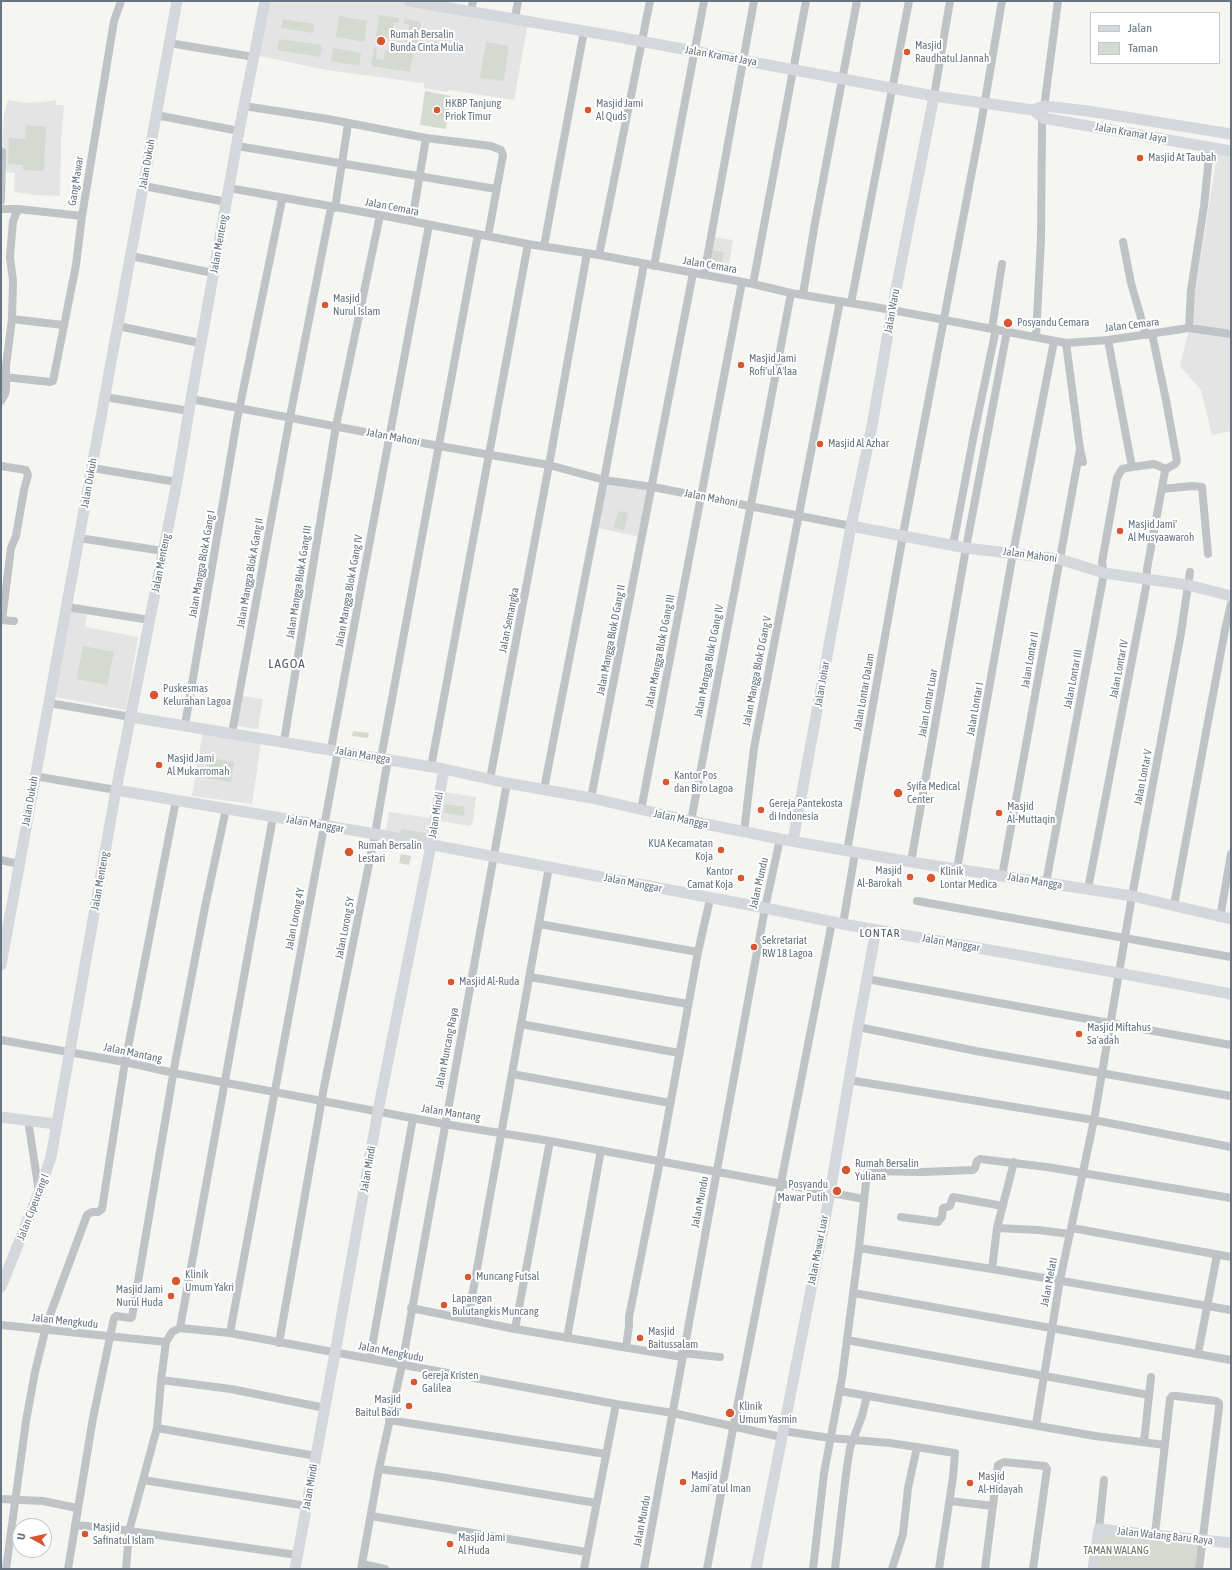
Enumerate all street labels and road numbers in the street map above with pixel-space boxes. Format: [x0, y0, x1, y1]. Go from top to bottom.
street label: Jalan Kramat Jaya [684, 43, 758, 69]
street label: Jalan Kramat Jaya [1094, 120, 1168, 146]
street label: Jalan Dukuh [136, 138, 158, 190]
street label: Gang Mawar [66, 155, 86, 207]
street label: Jalan Cemara [364, 195, 420, 219]
street label: Jalan Menteng [207, 214, 231, 274]
street label: Jalan Cemara [682, 254, 738, 276]
street label: Jalan Waru [882, 288, 902, 334]
street label: Jalan Cemara [1104, 315, 1160, 335]
street label: Jalan Mahoni [365, 425, 421, 449]
street label: Jalan Dukuh [78, 457, 100, 509]
street label: Jalan Mahoni [683, 486, 739, 510]
street label: Jalan Mangga Blok A Gang I [186, 509, 218, 619]
street label: Jalan Mangga Blok A Gang II [234, 517, 266, 629]
street label: Jalan Mangga Blok A Gang III [284, 525, 314, 639]
street label: Jalan Menteng [149, 533, 173, 593]
street label: Jalan Mangga Blok A Gang IV [333, 534, 365, 648]
street label: Jalan Mahoni [1002, 545, 1058, 565]
street label: Jalan Mangga Blok D Gang II [594, 584, 628, 696]
street label: Jalan Semangka [496, 586, 522, 654]
street label: Jalan Mangga Blok D Gang III [643, 593, 677, 709]
street label: Jalan Mangga Blok D Gang IV [692, 603, 726, 719]
street label: Jalan Mangga Blok D Gang V [740, 615, 774, 727]
street label: Jalan Lontar II [1019, 631, 1041, 689]
street label: Jalan Lontar IV [1107, 639, 1131, 699]
street label: Jalan Lontar III [1061, 648, 1085, 710]
street label: Jalan Lontar Dalam [851, 652, 877, 732]
street label: Jalan Johar [812, 660, 832, 708]
street label: Jalan Lontar Luar [915, 668, 941, 738]
street label: Jalan Lontar I [964, 681, 986, 737]
street label: Jalan Mangga [335, 744, 391, 766]
street label: Jalan Lontar V [1131, 748, 1155, 806]
street label: Jalan Dukuh [19, 775, 41, 827]
street label: Jalan Mindi [426, 791, 446, 839]
street label: Jalan Mangga [653, 807, 709, 831]
street label: Jalan Manggar [285, 812, 345, 836]
street label: Jalan Menteng [88, 851, 112, 911]
street label: Jalan Mundu [747, 856, 771, 910]
street label: Jalan Mangga [1007, 870, 1063, 892]
street label: Jalan Manggar [603, 871, 663, 895]
street label: Jalan Lorong 4Y [283, 887, 307, 951]
street label: Jalan Lorong 5Y [333, 896, 357, 960]
street label: Jalan Manggar [921, 931, 981, 955]
street label: Jalan Muncang Raya [433, 1006, 461, 1090]
street label: Jalan Mantang [102, 1040, 164, 1066]
street label: Jalan Mantang [420, 1102, 482, 1124]
street label: Jalan Mindi [357, 1145, 379, 1193]
street label: Jalan Cipeucang I [14, 1172, 52, 1242]
street label: Jalan Mundu [689, 1175, 711, 1229]
street label: Jalan Mawar Luar [805, 1214, 831, 1286]
street label: Jalan Melati [1038, 1256, 1060, 1308]
street label: Jalan Mengkudu [31, 1311, 99, 1331]
street label: Jalan Mengkudu [357, 1339, 425, 1365]
street label: Jalan Mindi [299, 1463, 321, 1511]
street label: Jalan Mundu [631, 1494, 653, 1548]
street label: Jalan Walang Baru Raya [1116, 1524, 1214, 1548]

